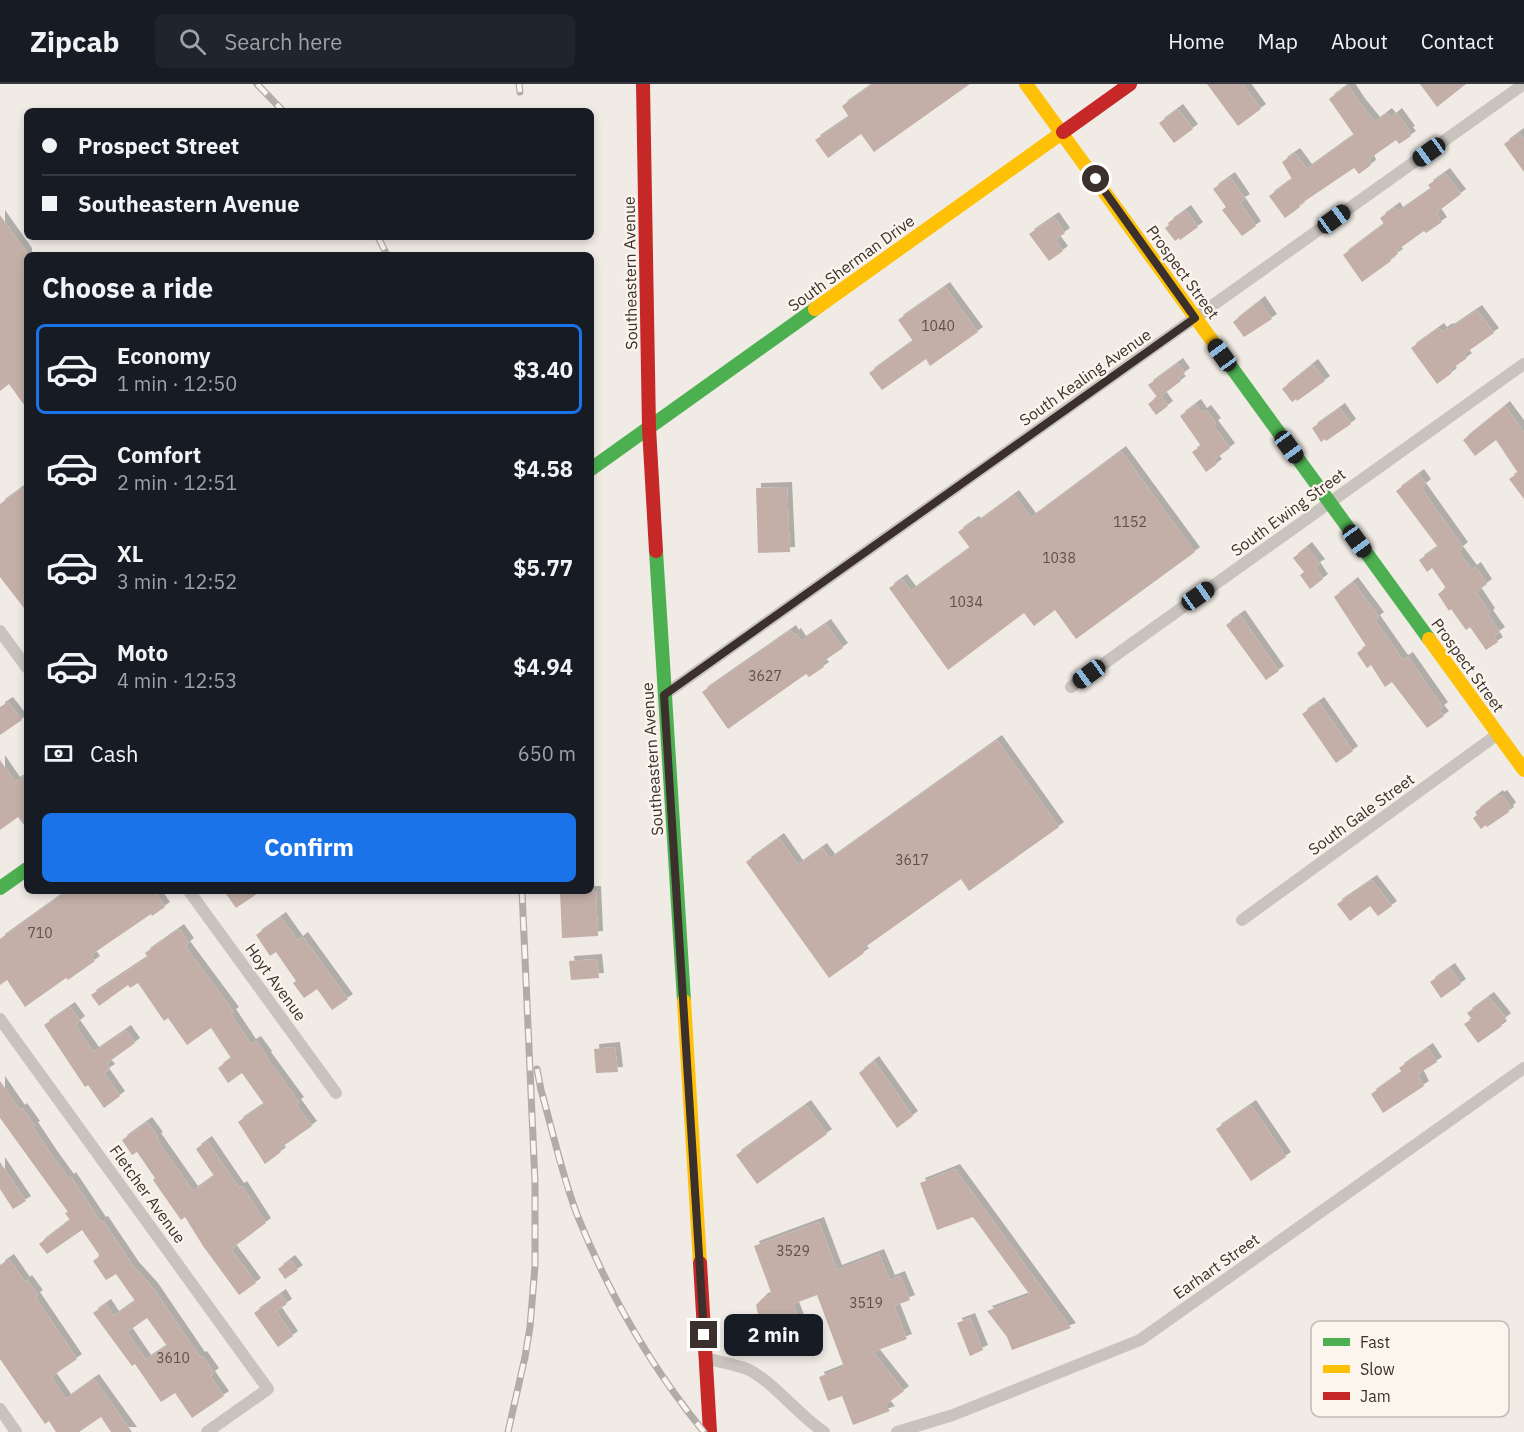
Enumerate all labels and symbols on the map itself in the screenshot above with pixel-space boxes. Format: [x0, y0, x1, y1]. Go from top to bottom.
car [1409, 134, 1449, 170]
route start [1082, 165, 1109, 192]
street label: Southeastern Avenue [619, 196, 641, 350]
car [1314, 201, 1354, 237]
street label: South Sherman Drive [784, 210, 918, 316]
street label: Prospect Street [1142, 221, 1224, 323]
house number: 1040 [921, 317, 955, 335]
street label: South Kealing Avenue [1015, 324, 1155, 430]
car [1204, 335, 1240, 375]
car [1271, 427, 1307, 467]
street label: South Ewing Street [1227, 464, 1349, 560]
house number: 1152 [1113, 513, 1147, 531]
car [1339, 521, 1375, 561]
house number: 1038 [1042, 549, 1076, 567]
car [1178, 578, 1218, 614]
house number: 1034 [949, 593, 983, 611]
street label: Prospect Street [1427, 614, 1509, 716]
car [1069, 656, 1109, 692]
house number: 3627 [748, 667, 782, 685]
street label: Southeastern Avenue [637, 682, 667, 836]
street label: South Gale Street [1304, 769, 1418, 859]
house number: 3617 [895, 851, 929, 869]
house number: 710 [27, 924, 53, 942]
street label: Hoyt Avenue [241, 939, 311, 1025]
street label: Fletcher Avenue [106, 1141, 190, 1247]
street label: Earhart Street [1169, 1229, 1263, 1303]
house number: 3529 [776, 1242, 810, 1260]
house number: 3519 [849, 1294, 883, 1312]
callout: 2 min [725, 1314, 824, 1356]
route end [690, 1321, 717, 1348]
legend [1311, 1321, 1509, 1417]
text: Fast [1360, 1332, 1390, 1352]
house number: 3610 [156, 1349, 190, 1367]
text: Slow [1360, 1359, 1395, 1379]
text: Jam [1360, 1386, 1391, 1406]

